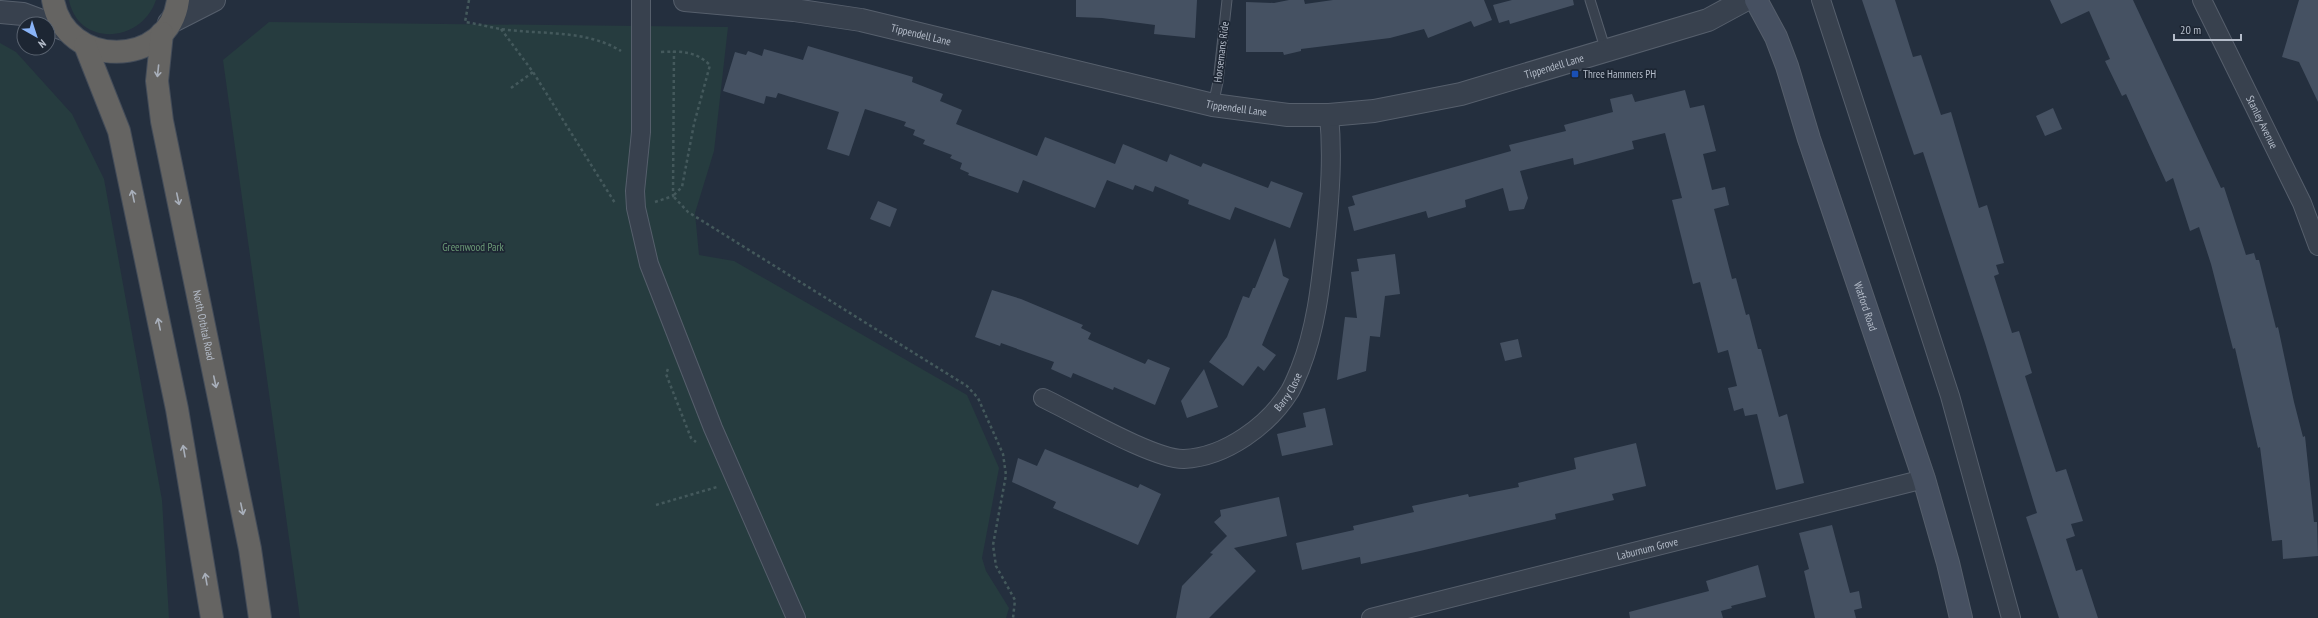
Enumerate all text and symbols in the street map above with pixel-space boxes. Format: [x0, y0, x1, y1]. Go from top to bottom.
north arrow [16, 16, 56, 56]
scale bar [2174, 16, 2241, 42]
street label: Horsemans Ride [1210, 20, 1232, 83]
street label: Tippendell Lane [890, 21, 953, 49]
text: 20 m [2180, 22, 2201, 37]
text: N [36, 36, 49, 51]
street label: Tippendell Lane [1523, 50, 1586, 82]
one-way arrow [155, 64, 162, 77]
place label: Three Hammers PH [1583, 67, 1656, 81]
marker: Three Hammers PH [1570, 69, 1580, 79]
street label: Stanley Avenue [2243, 93, 2281, 151]
street label: Tippendell Lane [1205, 97, 1268, 119]
one-way arrow [128, 190, 136, 203]
one-way arrow [175, 193, 183, 206]
park label: Greenwood Park [442, 240, 505, 254]
street label: Watford Road [1851, 280, 1880, 333]
street label: North Orbital Road [190, 289, 218, 362]
one-way arrow [155, 318, 163, 331]
street label: Barry Close [1271, 370, 1305, 414]
one-way arrow [212, 375, 220, 388]
one-way arrow [180, 445, 188, 458]
one-way arrow [238, 502, 246, 515]
street label: Laburnum Grove [1615, 534, 1680, 563]
one-way arrow [202, 573, 210, 586]

